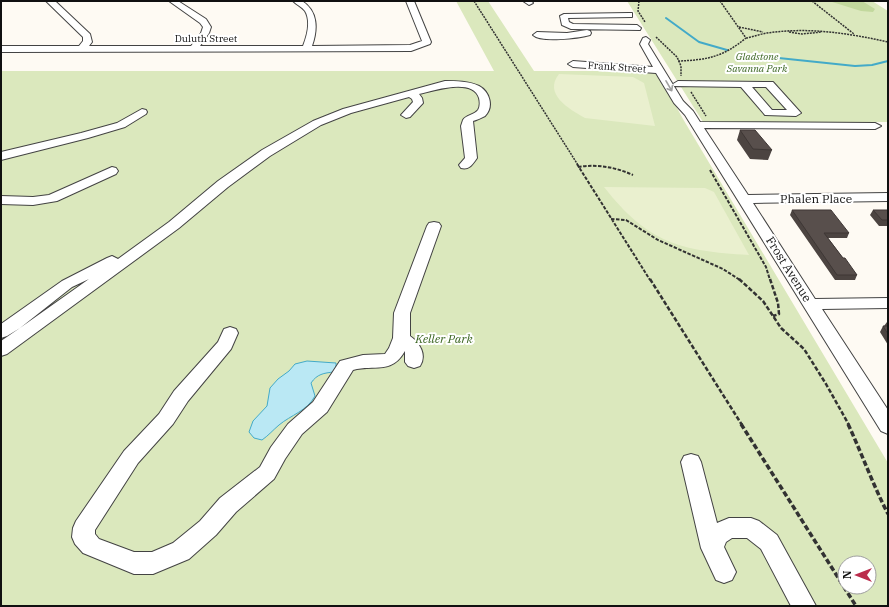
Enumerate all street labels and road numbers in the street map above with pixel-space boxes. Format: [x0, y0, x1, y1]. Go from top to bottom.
street label: Duluth Street [175, 32, 238, 45]
street label: Frank Street [587, 58, 647, 76]
street label: Phalen Place [780, 191, 852, 206]
street label: Frost Avenue [763, 234, 815, 304]

